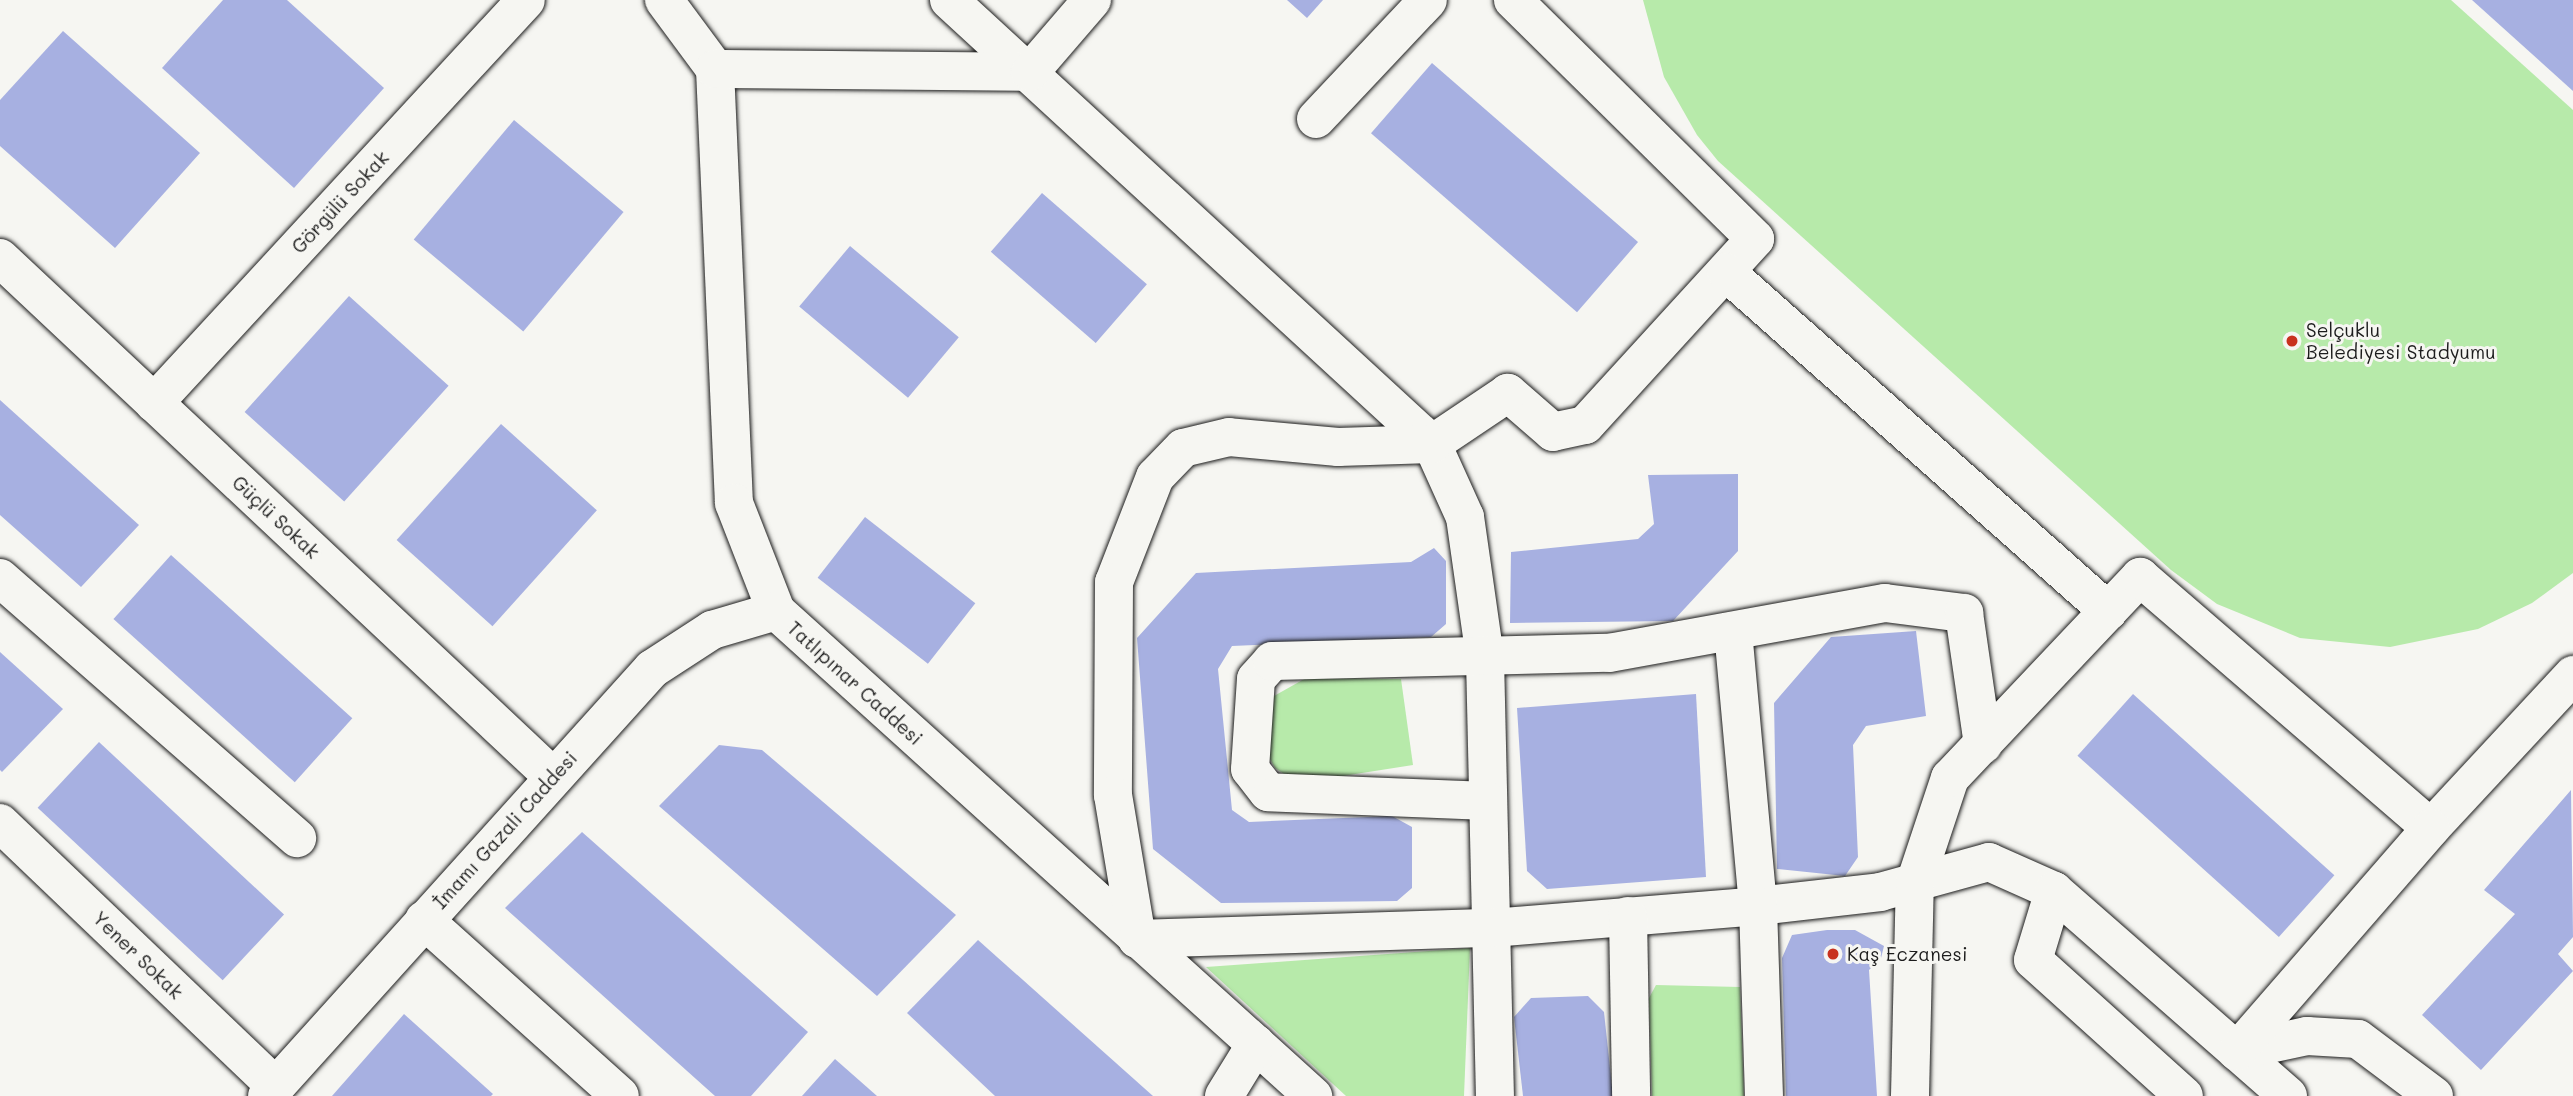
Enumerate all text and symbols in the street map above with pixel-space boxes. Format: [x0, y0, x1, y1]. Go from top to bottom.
street label: Görgülü Sokak [287, 146, 393, 258]
place label: Selçuklu Belediyesi Stadyumu [2306, 319, 2496, 363]
marker: Selçuklu Belediyesi Stadyumu [2284, 333, 2300, 349]
street label: Güçlü Sokak [228, 471, 324, 563]
street label: Tatlıpınar Caddesi [783, 616, 927, 750]
street label: İmamı Gazali Caddesi [428, 747, 582, 913]
street label: Yener Sokak [88, 906, 188, 1004]
place label: Kaş Eczanesi [1847, 943, 1967, 965]
marker: Kaş Eczanesi [1825, 946, 1841, 962]

